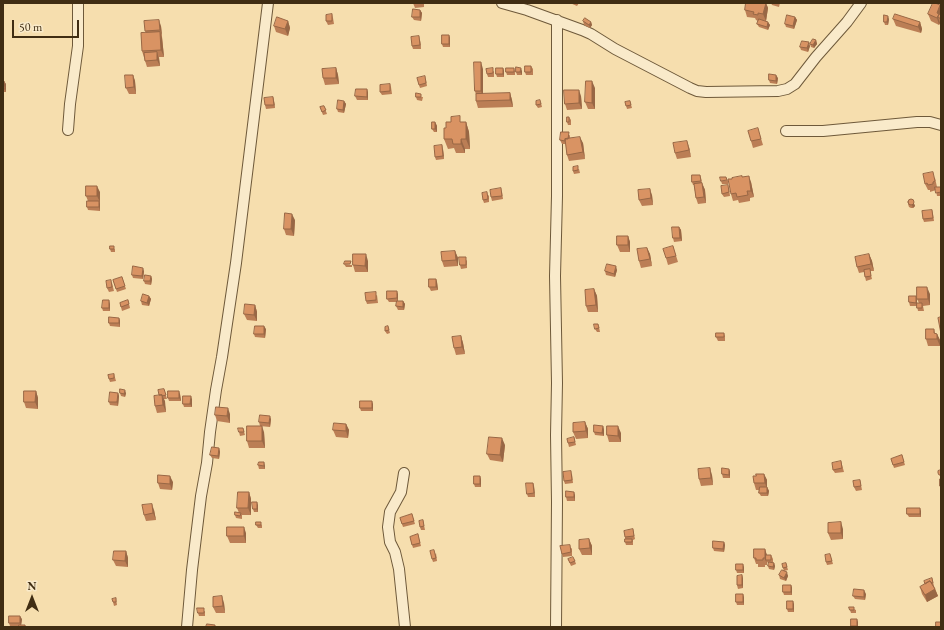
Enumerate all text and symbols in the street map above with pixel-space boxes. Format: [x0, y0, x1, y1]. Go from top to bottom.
scale bar [14, 12, 81, 38]
text: 50 m [19, 19, 42, 35]
north arrow [12, 578, 52, 618]
text: N [28, 579, 36, 593]

